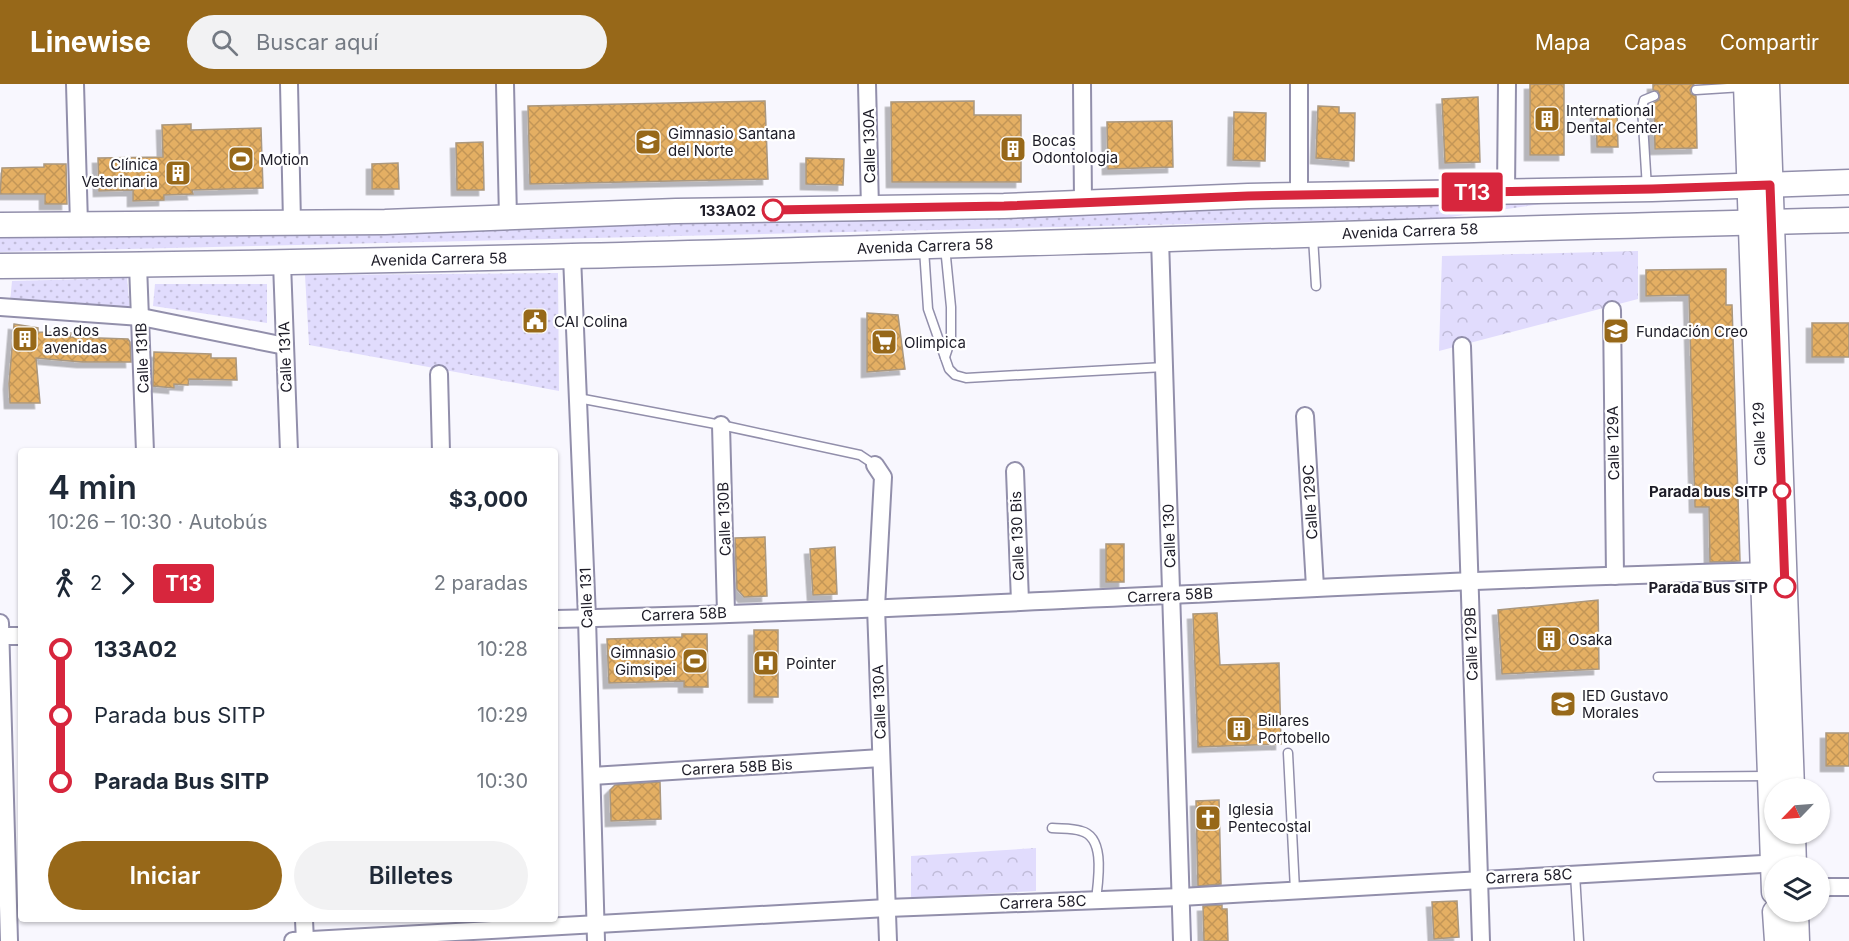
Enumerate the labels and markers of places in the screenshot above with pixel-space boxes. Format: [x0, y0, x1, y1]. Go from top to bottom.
place label: International Dental Center [1566, 101, 1664, 137]
building icon: International Dental Center [1532, 104, 1562, 134]
place label: Gimnasio Santana del Norte [668, 124, 796, 160]
school or university icon: Gimnasio Santana del Norte [633, 127, 663, 157]
place label: Bocas Odontologia [1032, 131, 1118, 167]
building icon: Bocas Odontologia [998, 134, 1028, 164]
sports icon: Motion [226, 144, 256, 174]
place label: Motion [260, 150, 309, 169]
place label: Clínica Veterinaria [81, 155, 158, 191]
building icon: Clínica Veterinaria [163, 158, 193, 188]
marker: 133A02 [762, 199, 784, 221]
place label: 133A02 [699, 201, 756, 220]
public building icon: CAI Colina [520, 306, 550, 336]
place label: CAI Colina [554, 312, 628, 331]
school or university icon: Fundación Creo [1601, 316, 1631, 346]
place label: Las dos avenidas [44, 321, 107, 357]
place label: Fundación Creo [1636, 322, 1748, 341]
building icon: Las dos avenidas [10, 324, 40, 354]
supermarket icon: Olimpica [869, 327, 899, 357]
place label: Olimpica [904, 333, 966, 352]
place label: Parada bus SITP [1649, 482, 1768, 501]
marker: Parada bus SITP [1773, 482, 1791, 500]
marker: Parada Bus SITP [1774, 576, 1796, 598]
place label: Parada Bus SITP [1648, 578, 1768, 597]
building icon: Osaka [1534, 624, 1564, 654]
place label: Osaka [1568, 630, 1612, 649]
place label: Gimnasio Gimsipei [610, 643, 676, 679]
sports icon: Gimnasio Gimsipei [680, 646, 710, 676]
hospital icon: Pointer [751, 648, 781, 678]
place label: Pointer [786, 654, 836, 673]
place label: IED Gustavo Morales [1582, 686, 1668, 722]
school or university icon: IED Gustavo Morales [1548, 689, 1578, 719]
place label: Billares Portobello [1258, 711, 1330, 747]
building icon: Billares Portobello [1224, 714, 1254, 744]
place label: Iglesia Pentecostal [1228, 800, 1311, 836]
church icon: Iglesia Pentecostal [1193, 803, 1223, 833]

